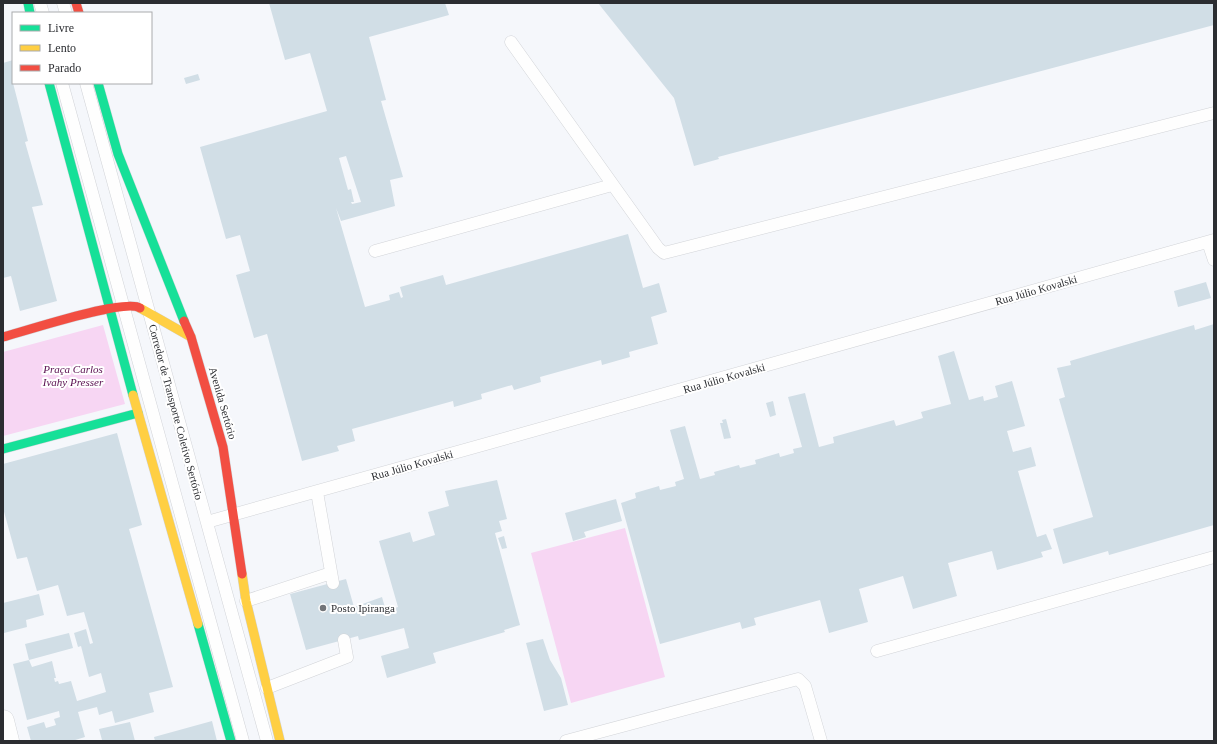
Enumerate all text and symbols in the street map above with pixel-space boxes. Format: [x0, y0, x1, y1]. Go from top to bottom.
legend [12, 12, 152, 84]
text: Livre [48, 21, 74, 35]
text: Lento [48, 41, 76, 55]
text: Parado [48, 61, 81, 75]
street label: Rua Júlio Kovalski [994, 273, 1078, 307]
street label: Corredor de Transporte Coletivo Sertório [147, 323, 205, 502]
street label: Rua Júlio Kovalski [682, 361, 766, 395]
park label: Praça Carlos Ivahy Presser [42, 363, 104, 388]
street label: Avenida Sertório [207, 365, 239, 441]
street label: Rua Júlio Kovalski [370, 448, 454, 482]
place label: Posto Ipiranga [331, 602, 395, 614]
marker: Posto Ipiranga [318, 603, 328, 613]

